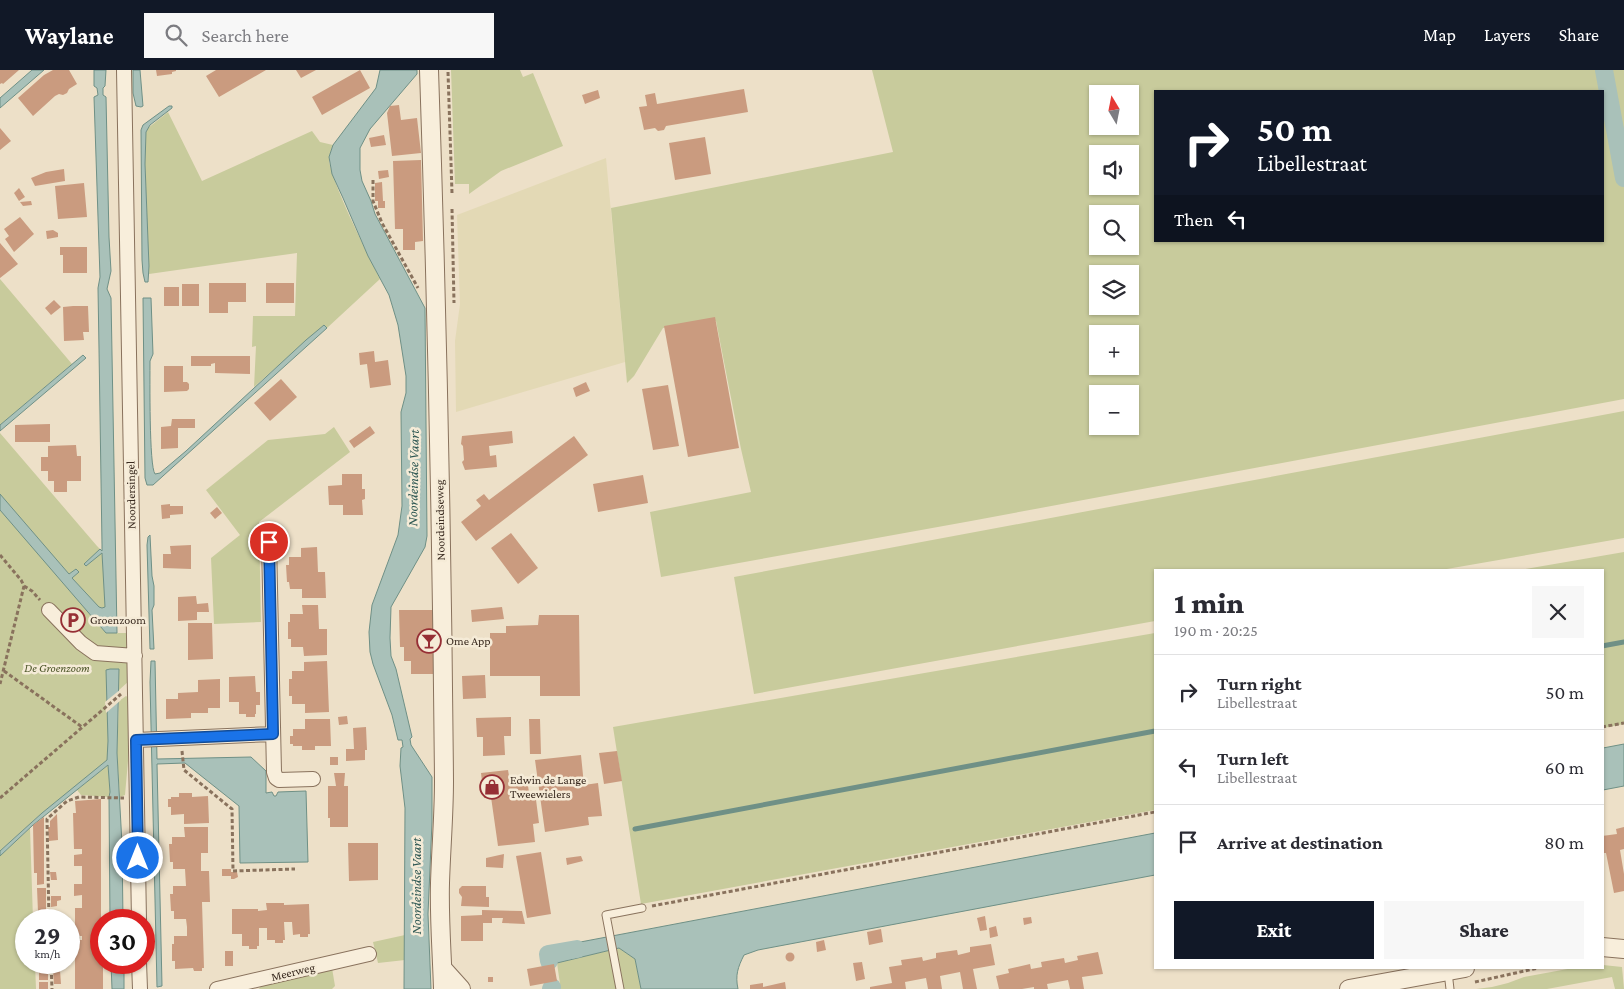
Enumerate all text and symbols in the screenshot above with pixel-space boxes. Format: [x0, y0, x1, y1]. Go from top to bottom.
search box [144, 13, 494, 58]
icon: search [162, 21, 190, 49]
text: Waylane [25, 22, 114, 49]
text: Search here [202, 25, 289, 46]
text: Map [1423, 25, 1456, 45]
text: Layers [1484, 25, 1531, 45]
text: Share [1559, 25, 1599, 45]
north arrow [1089, 85, 1139, 135]
map controls [1089, 85, 1139, 435]
icon: right [1174, 110, 1239, 175]
text: 50 m [1257, 110, 1332, 149]
button: sound [1089, 145, 1139, 195]
text: Libellestraat [1257, 151, 1367, 176]
button: search [1089, 205, 1139, 255]
icon: left [1223, 205, 1251, 233]
text: Then [1174, 209, 1213, 230]
button: layers [1089, 265, 1139, 315]
button: + [1089, 325, 1139, 375]
button: − [1089, 385, 1139, 435]
water label: Noordeindse Vaart [404, 429, 422, 527]
street label: Noordersingel [123, 461, 139, 529]
street label: Noordeindseweg [432, 479, 448, 561]
pin [248, 521, 290, 563]
icon: arrive [255, 528, 283, 556]
text: 1 min [1174, 586, 1244, 619]
button: close [1532, 586, 1584, 638]
parking icon: Groenzoom [60, 607, 86, 633]
place label: Groenzoom [90, 613, 146, 627]
text: 190 m · 20:25 [1174, 622, 1258, 639]
bar icon: Ome App [416, 628, 442, 654]
place label: Ome App [446, 634, 491, 648]
park label: De Groenzoom [24, 661, 90, 675]
text: Turn right [1217, 673, 1302, 694]
icon: right [1174, 678, 1202, 706]
text: 50 m [1545, 682, 1584, 703]
text: Libellestraat [1217, 694, 1297, 711]
text: Turn left [1217, 748, 1289, 769]
icon: left [1174, 753, 1202, 781]
text: 60 m [1545, 757, 1584, 778]
text: Libellestraat [1217, 769, 1297, 786]
place label: Edwin de Lange Tweewielers [510, 773, 586, 801]
shop icon: Edwin de Lange Tweewielers [479, 774, 505, 800]
icon: arrive [1174, 828, 1202, 856]
position arrow [111, 831, 163, 883]
text: Arrive at destination [1217, 832, 1383, 853]
text: 80 m [1544, 832, 1584, 853]
water label: Noordeindse Vaart [408, 837, 424, 934]
button: Exit [1174, 901, 1374, 959]
button: Share [1384, 901, 1584, 959]
speed limit sign: 30 [90, 909, 155, 974]
text: 29 [34, 922, 61, 949]
text: km/h [35, 947, 60, 961]
street label: Meerweg [270, 960, 316, 984]

